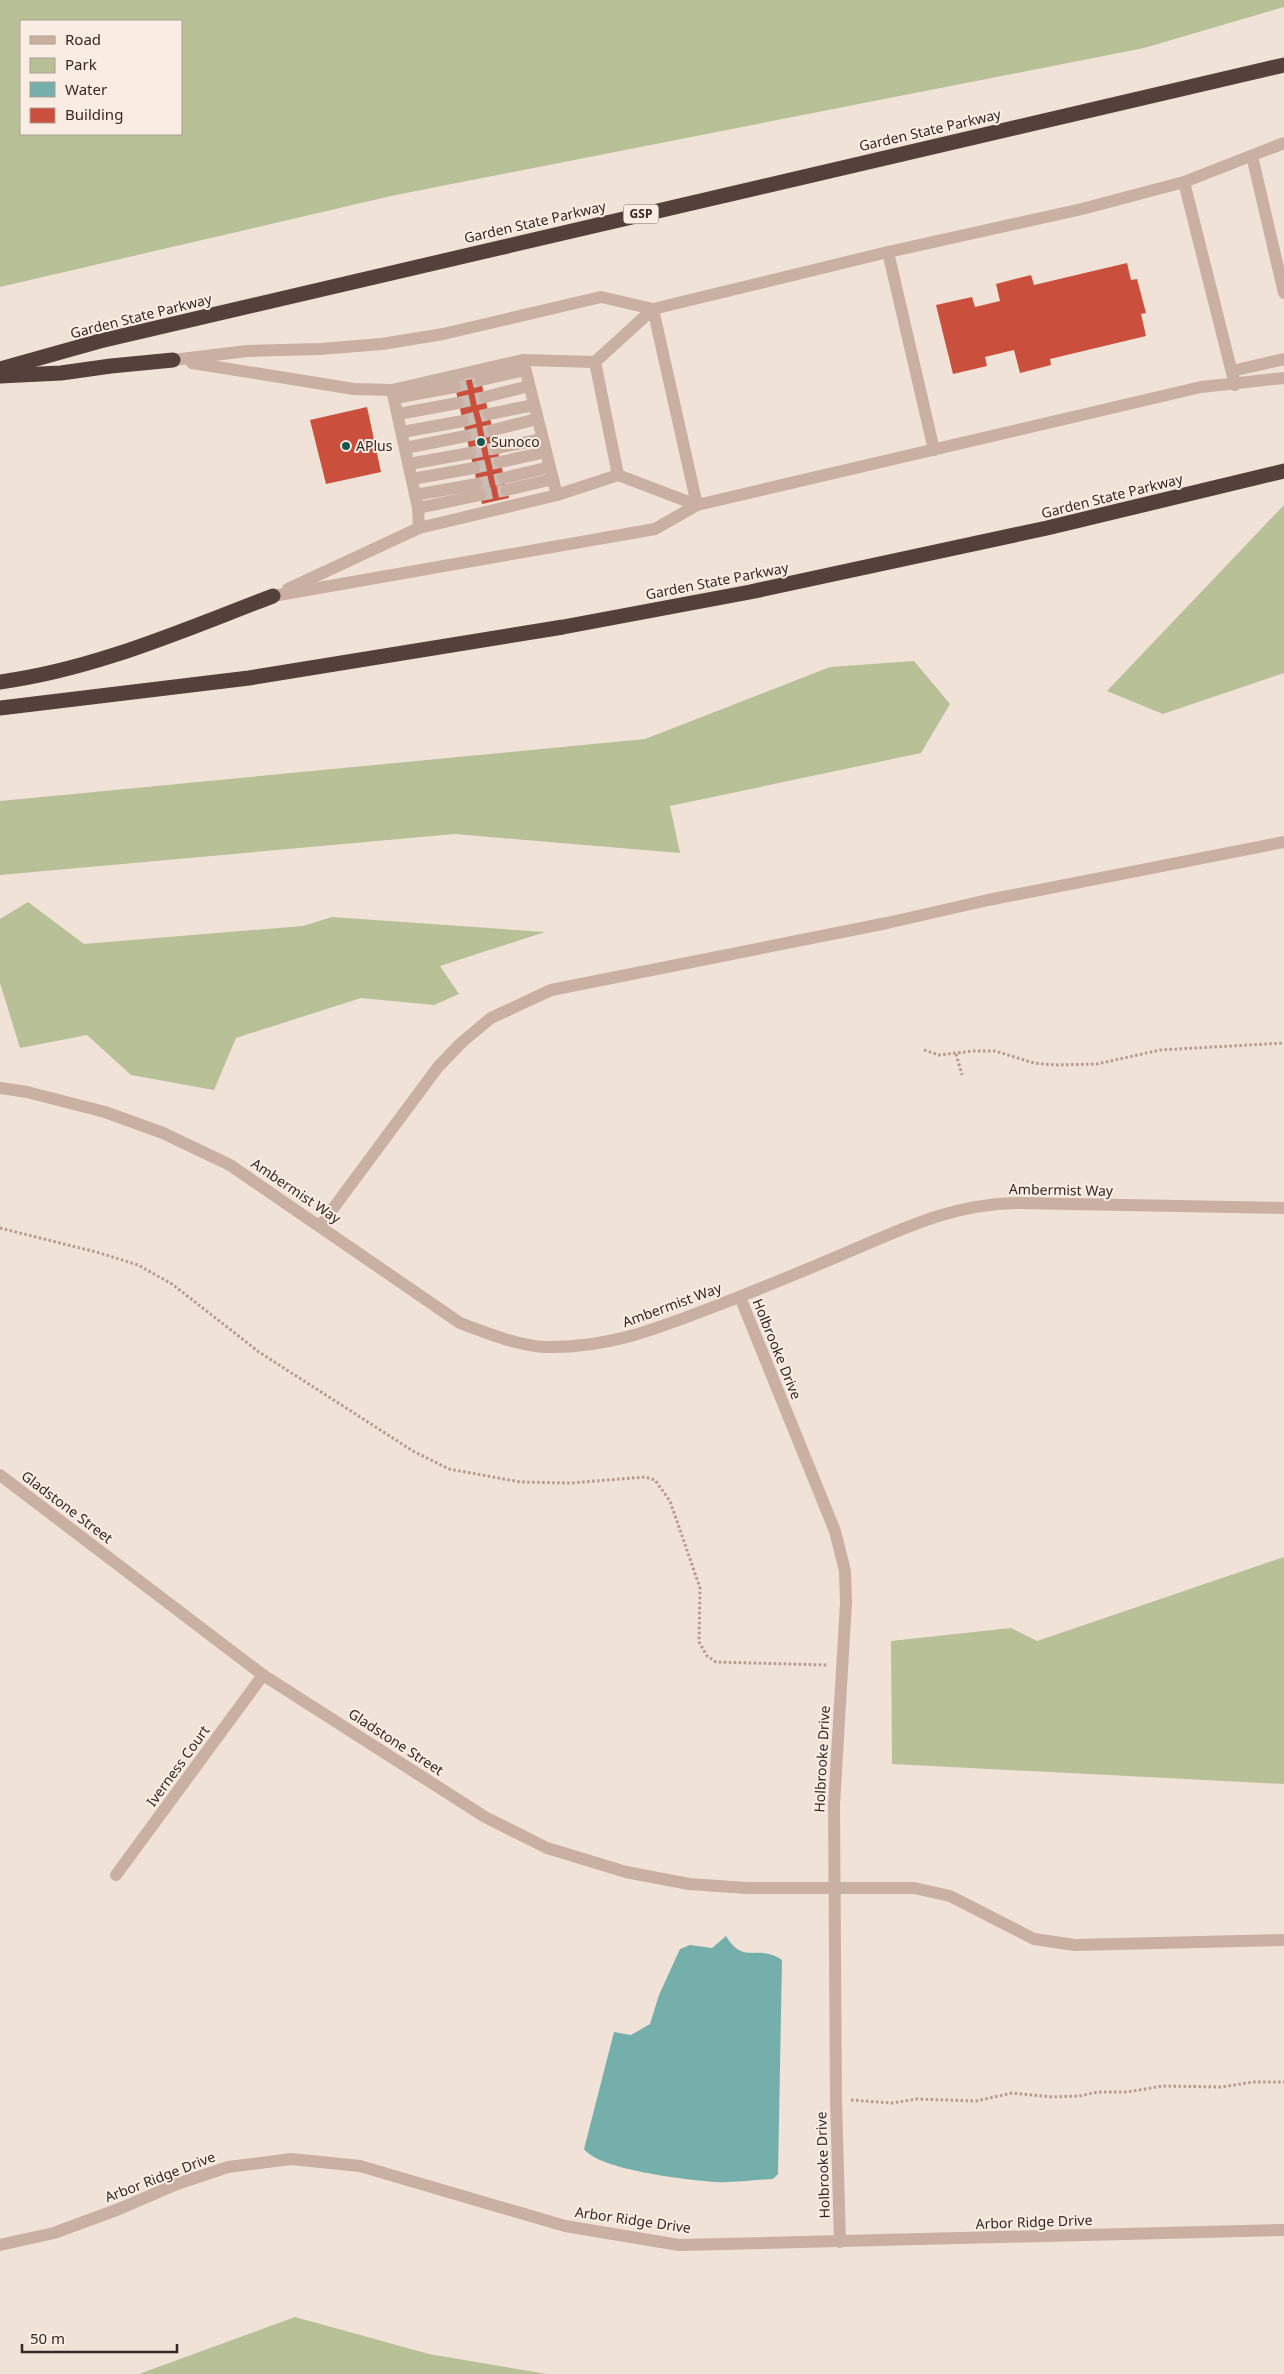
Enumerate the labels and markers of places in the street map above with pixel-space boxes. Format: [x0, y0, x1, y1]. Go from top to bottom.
place label: Sunoco [491, 432, 540, 451]
place label: APlus [356, 436, 393, 455]
marker: Sunoco [475, 436, 487, 448]
marker: APlus [340, 440, 352, 452]

